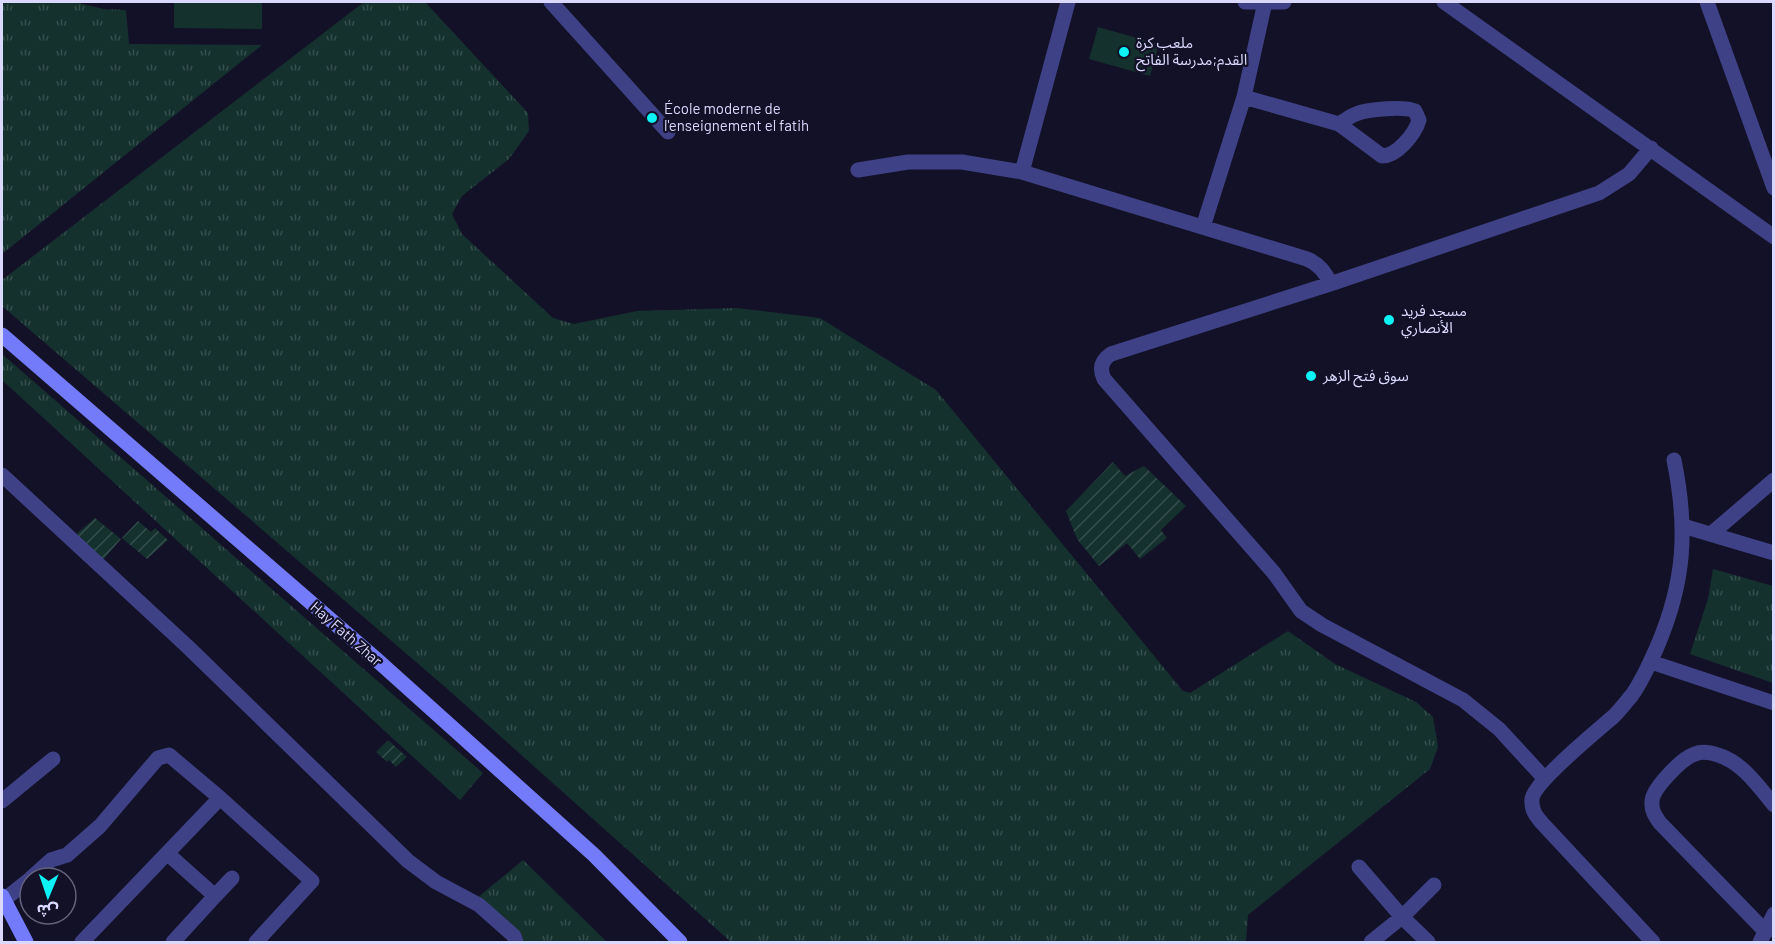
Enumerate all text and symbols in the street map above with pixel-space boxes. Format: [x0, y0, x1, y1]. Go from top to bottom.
place label: ملعب كرة القدم;مدرسة الفاتح [1136, 33, 1247, 72]
marker: ملعب كرة القدم;مدرسة الفاتح [1117, 45, 1131, 59]
place label: École moderne de l'enseignement el fatih [664, 99, 809, 134]
marker: École moderne de l'enseignement el fatih [645, 111, 659, 125]
place label: مسجد فريد الأنصاري [1401, 301, 1467, 339]
marker: مسجد فريد الأنصاري [1382, 313, 1396, 327]
place label: سوق فتح الزهر [1322, 366, 1409, 388]
marker: سوق فتح الزهر [1304, 369, 1318, 383]
street label: Hay Fath Zhar [307, 597, 387, 670]
north arrow [18, 866, 78, 926]
text: ش [36, 901, 59, 921]

